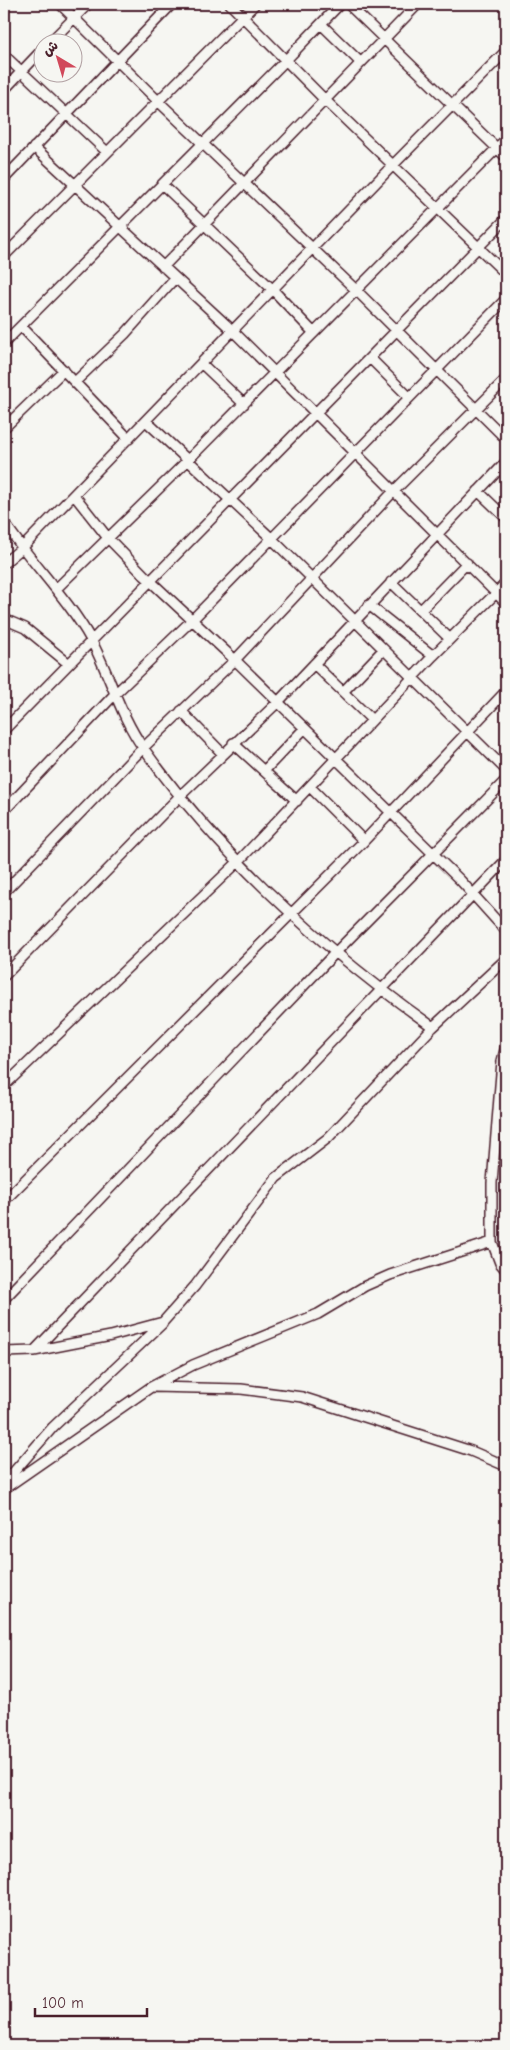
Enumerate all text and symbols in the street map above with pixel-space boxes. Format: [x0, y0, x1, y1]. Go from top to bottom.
north arrow [32, 32, 82, 82]
text: ش [39, 37, 62, 60]
scale bar [35, 1985, 148, 2017]
text: 100 m [42, 1994, 84, 2012]

